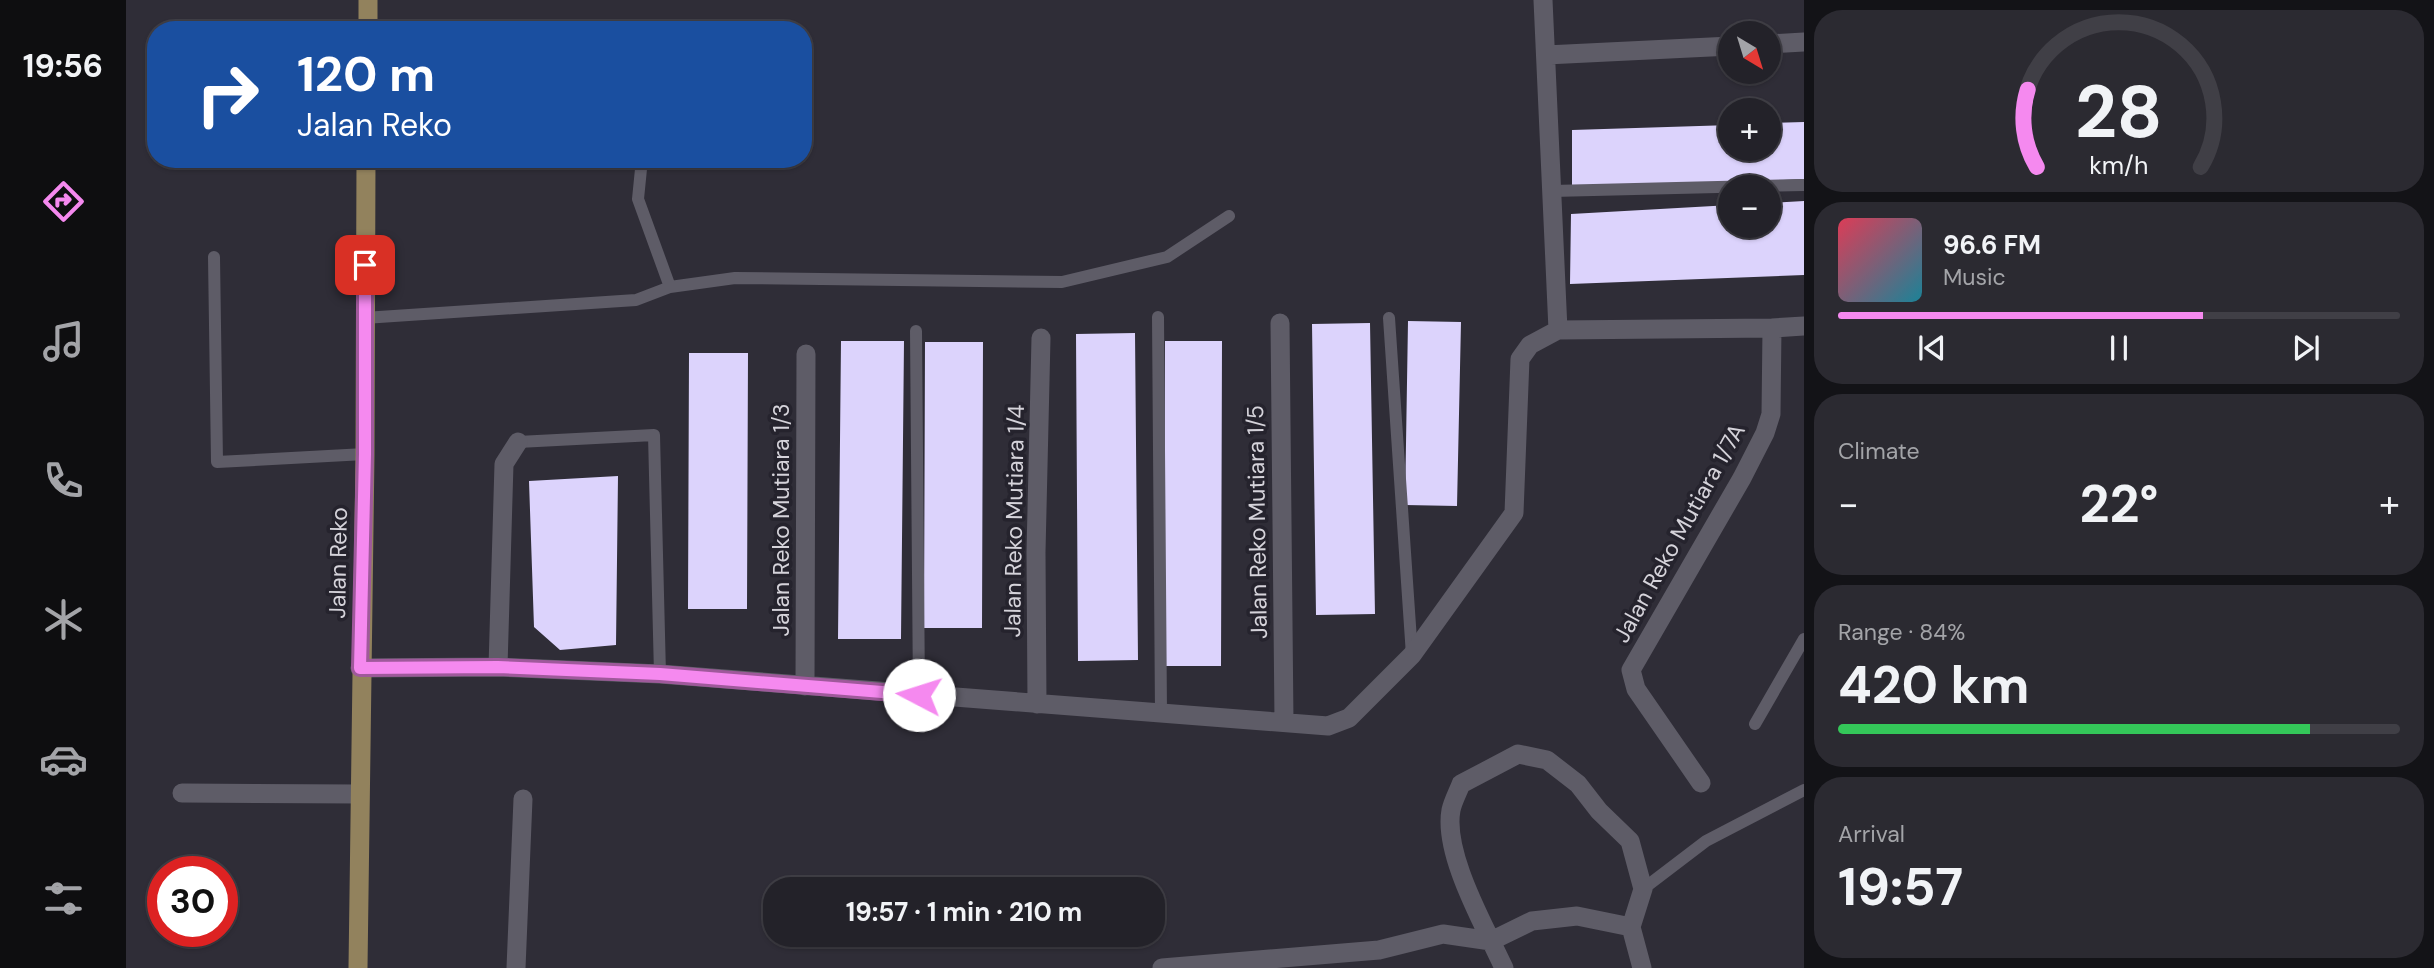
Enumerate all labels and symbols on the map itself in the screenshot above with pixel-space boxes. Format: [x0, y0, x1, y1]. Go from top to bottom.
north arrow [1718, 21, 1782, 84]
pin [335, 235, 395, 295]
street label: Jalan Reko Mutiara 1/3 [766, 403, 796, 637]
street label: Jalan Reko Mutiara 1/4 [997, 404, 1031, 638]
street label: Jalan Reko Mutiara 1/5 [1240, 405, 1274, 639]
street label: Jalan Reko Mutiara 1/7A [1606, 418, 1752, 648]
street label: Jalan Reko [322, 507, 354, 619]
position arrow [882, 658, 956, 732]
speed limit sign: 30 [147, 856, 238, 947]

